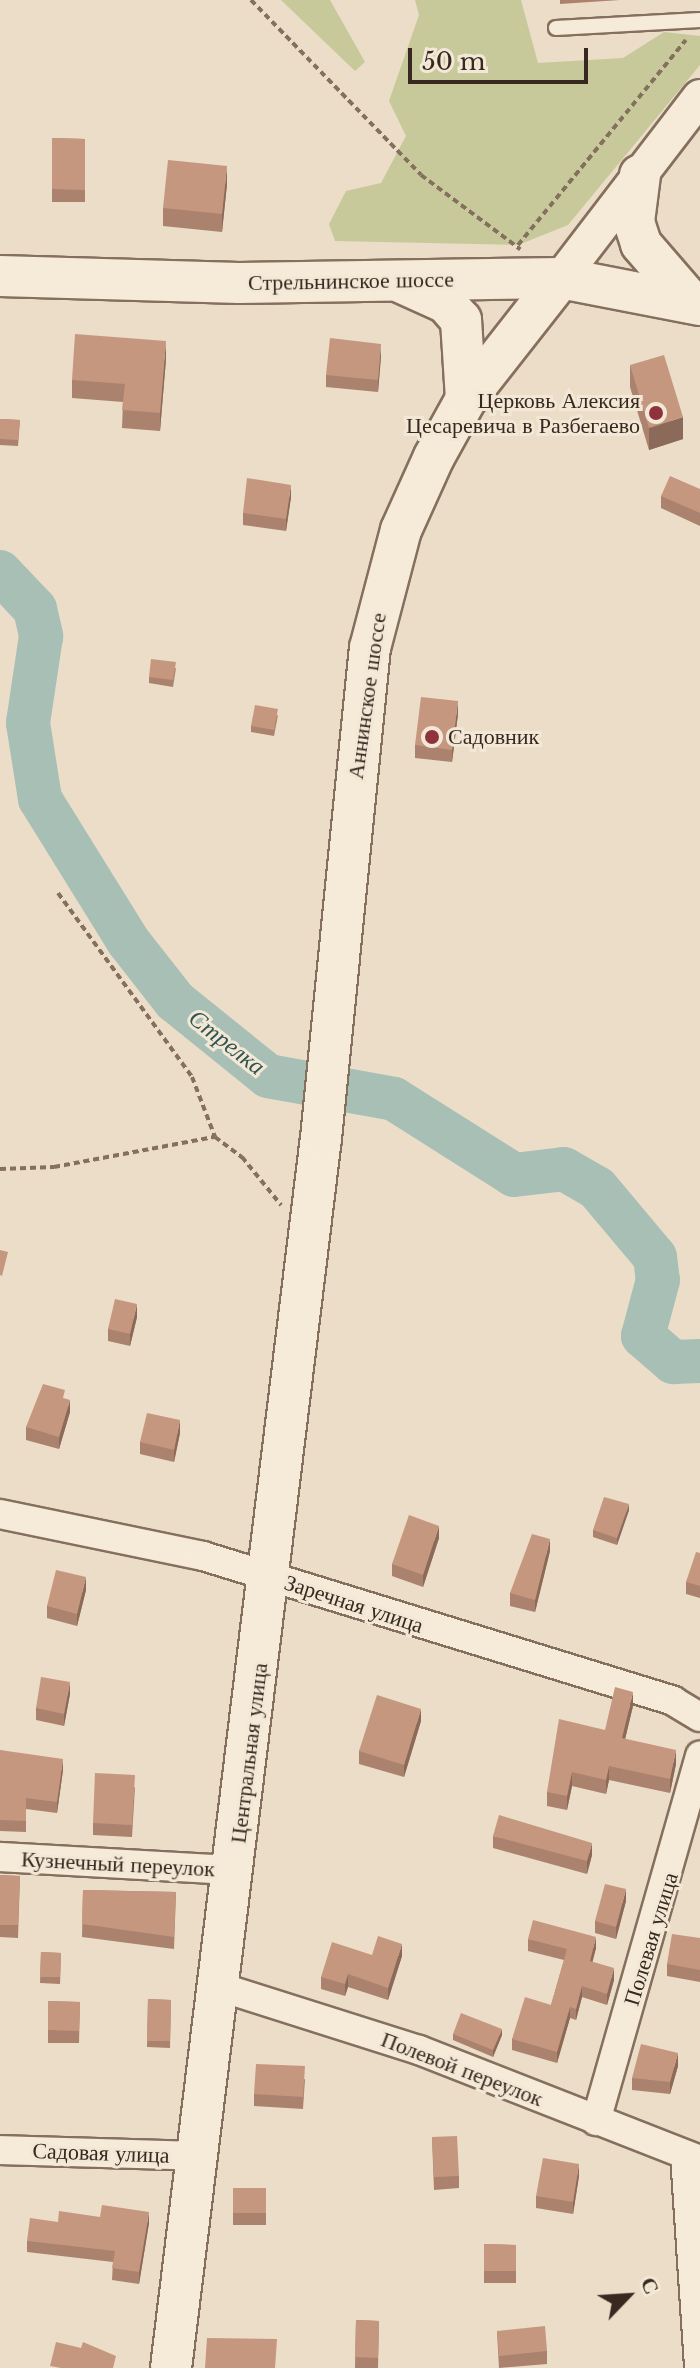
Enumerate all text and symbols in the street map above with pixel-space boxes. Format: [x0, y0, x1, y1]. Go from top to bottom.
scale bar [412, 32, 592, 82]
text: 50 m [422, 47, 485, 76]
street label: Стрельнинское шоссе [248, 266, 454, 296]
place label: Церковь Алексия Цесаревича в Разбегаево [406, 387, 640, 438]
marker: Церковь Алексия Цесаревича в Разбегаево [647, 404, 665, 422]
street label: Аннинское шоссе [342, 611, 392, 781]
place label: Садовник [448, 724, 539, 750]
marker: Садовник [423, 728, 441, 746]
water label: Стрелка [183, 1003, 271, 1081]
street label: Заречная улица [281, 1569, 427, 1639]
street label: Центральная улица [225, 1661, 273, 1845]
street label: Кузнечный переулок [21, 1846, 215, 1882]
street label: Полевая улица [618, 1869, 684, 2009]
street label: Полевой переулок [377, 2026, 547, 2112]
street label: Садовая улица [32, 2137, 170, 2169]
north arrow [588, 2256, 668, 2336]
text: С [635, 2273, 666, 2299]

